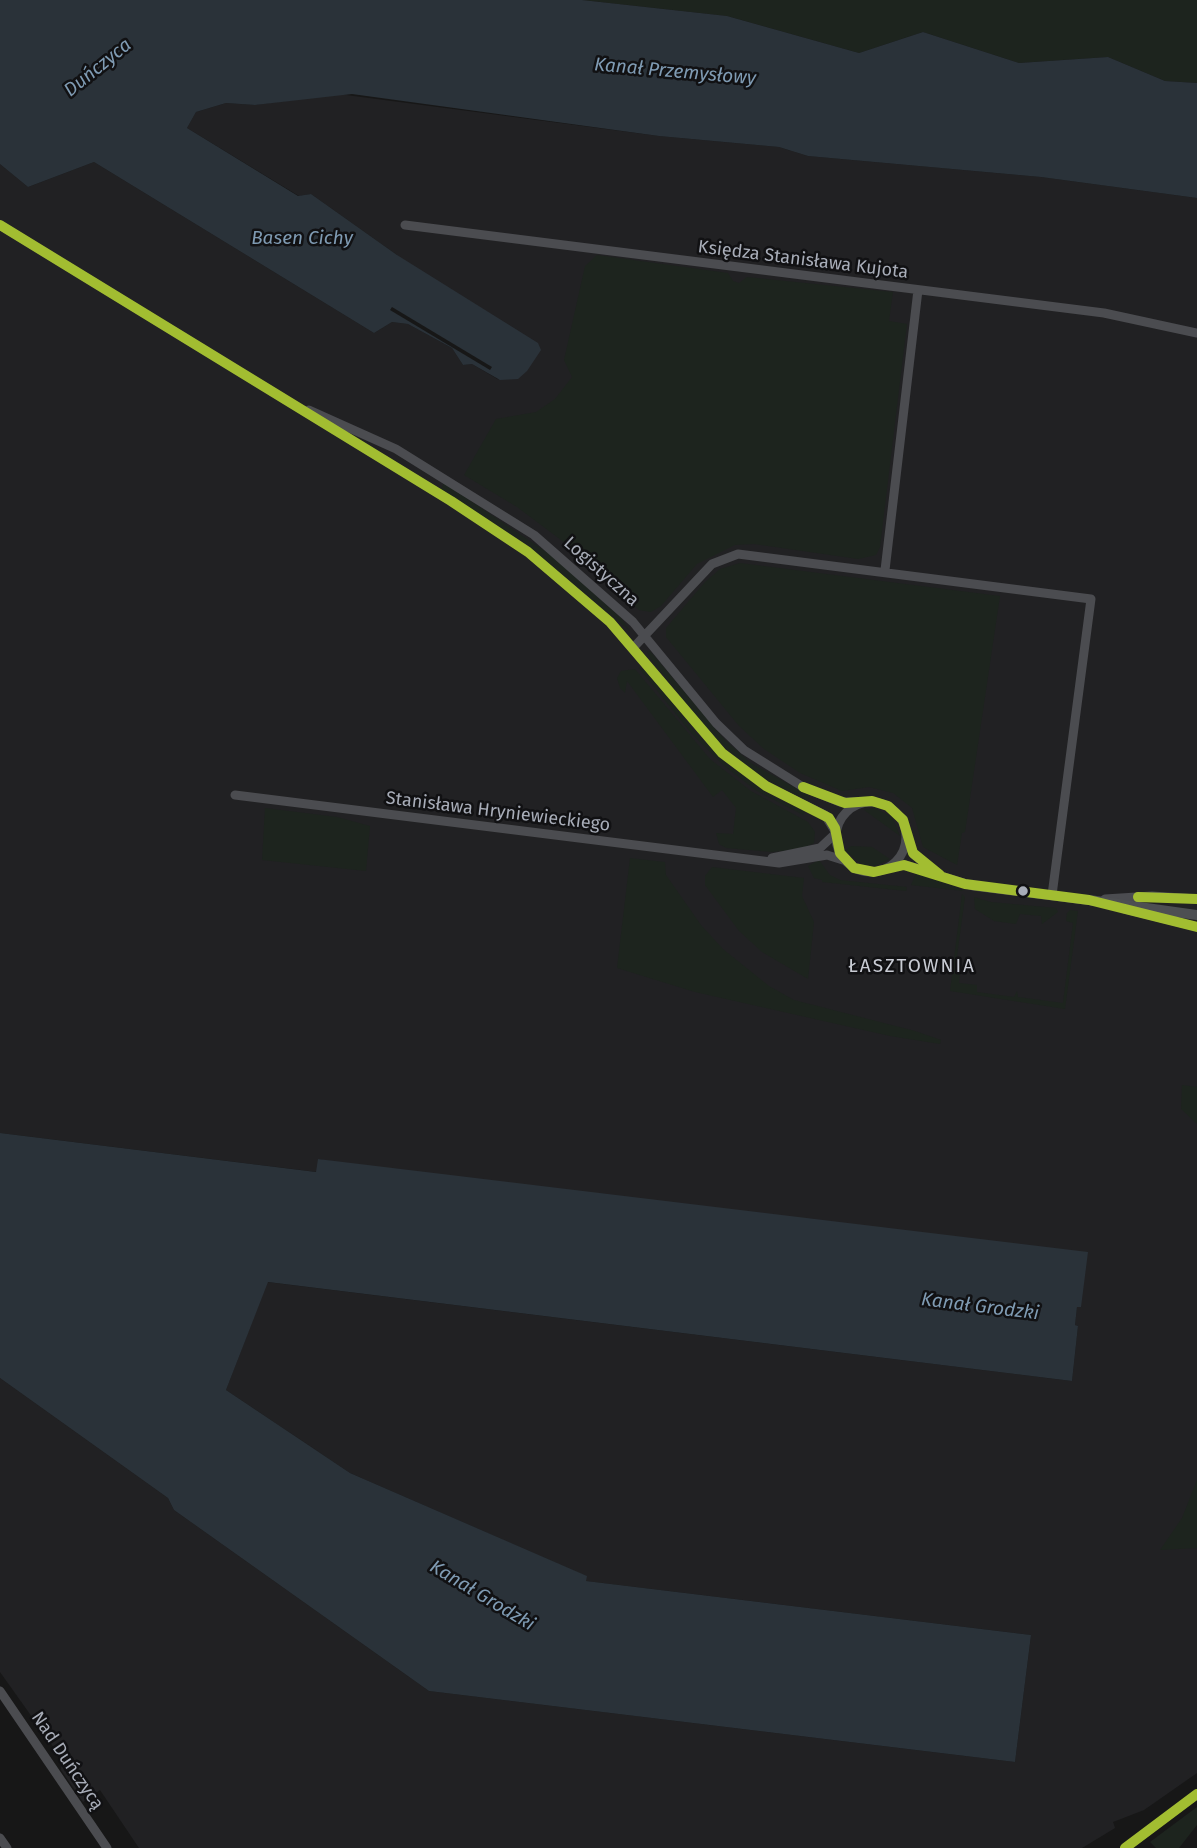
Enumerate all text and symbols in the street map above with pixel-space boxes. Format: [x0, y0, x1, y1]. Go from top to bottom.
water label: Duńczyca [60, 34, 136, 102]
water label: Kanał Przemysłowy [593, 54, 757, 90]
water label: Basen Cichy [251, 228, 353, 250]
street label: Księdza Stanisława Kujota [697, 236, 909, 284]
street label: Logistyczna [559, 533, 643, 611]
street label: Stanisława Hryniewieckiego [385, 788, 611, 836]
unlabelled marker [1016, 884, 1030, 898]
district label: ŁASZTOWNIA [849, 956, 975, 978]
water label: Kanał Grodzki [920, 1288, 1040, 1326]
water label: Kanał Grodzki [425, 1556, 539, 1636]
street label: Nad Duńczycą [26, 1708, 108, 1814]

